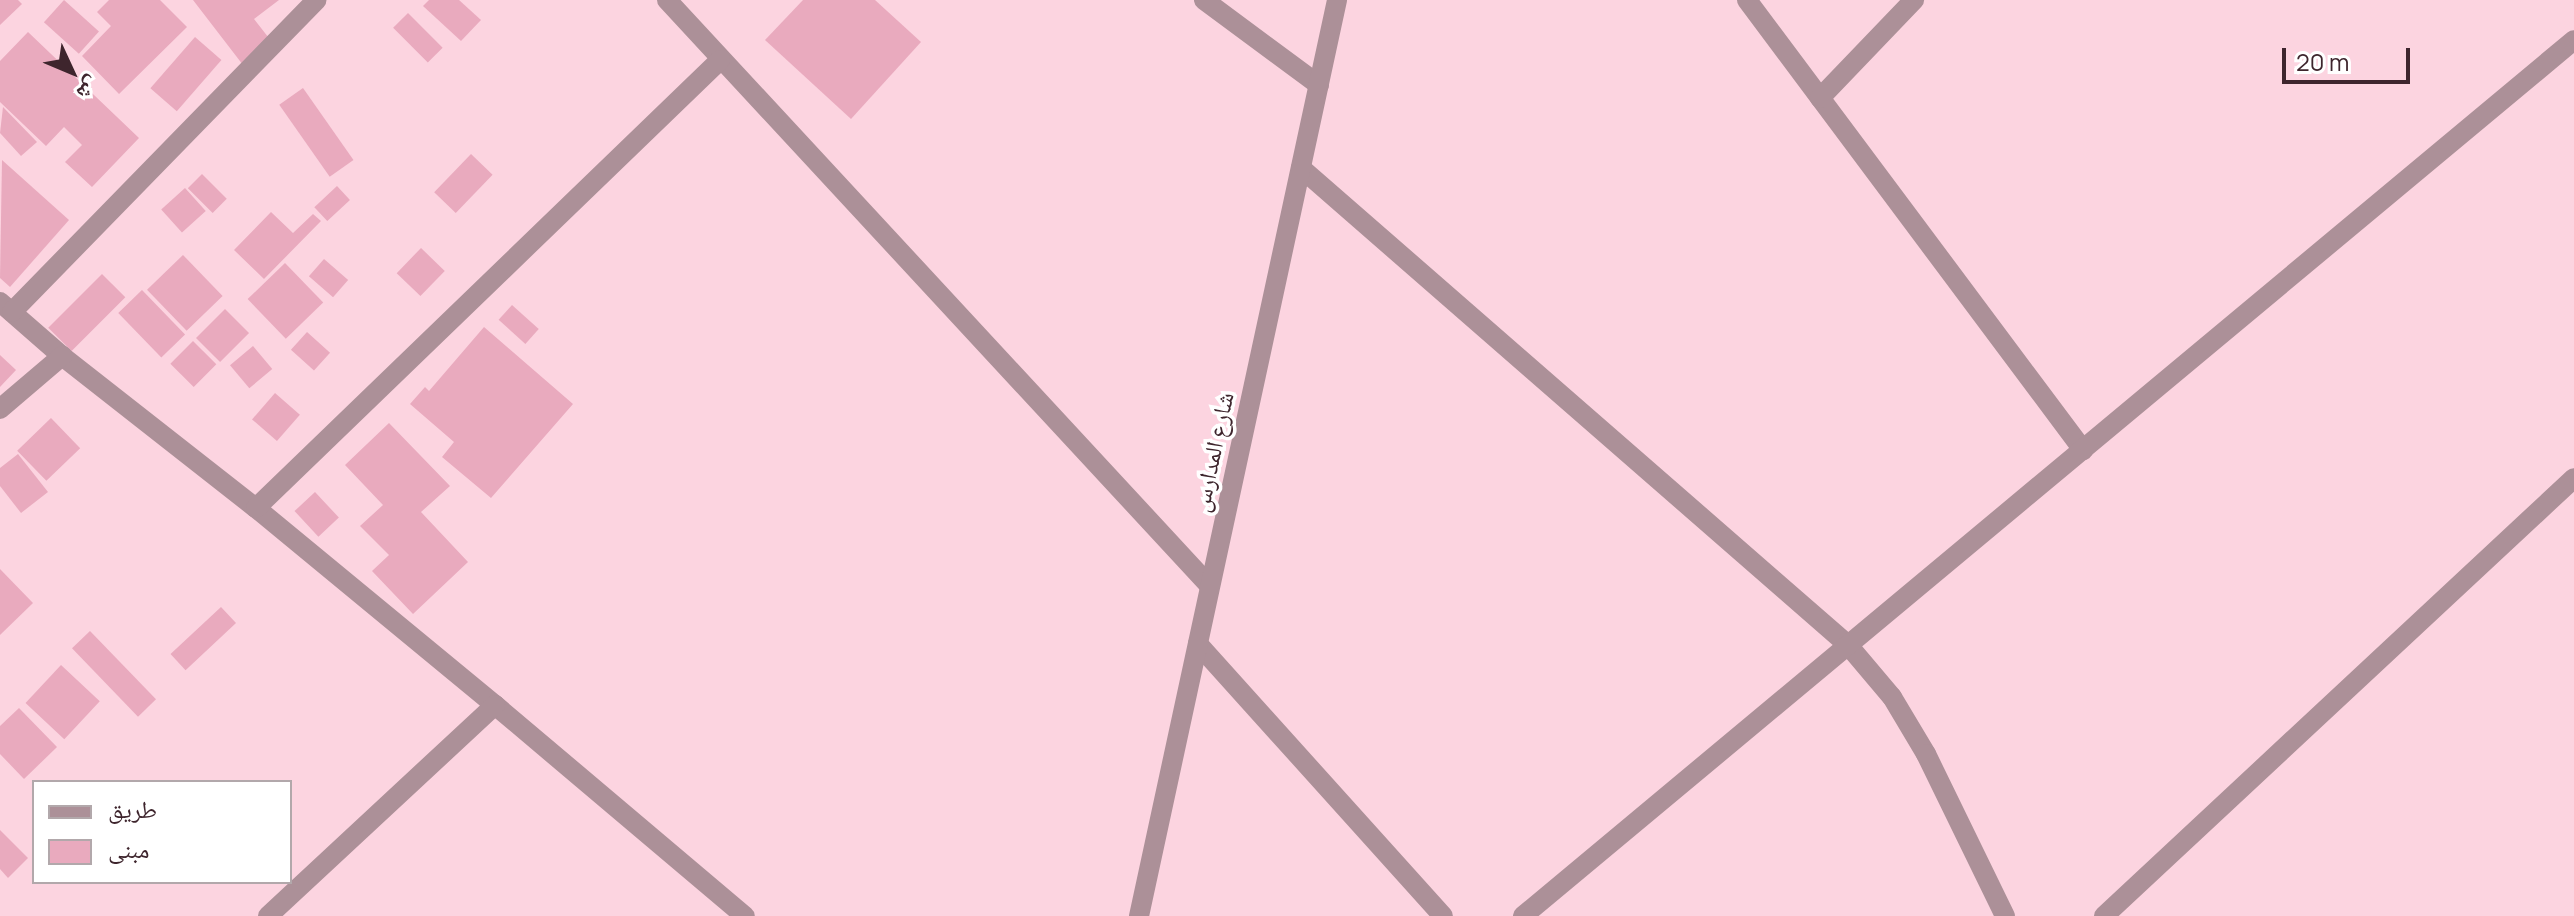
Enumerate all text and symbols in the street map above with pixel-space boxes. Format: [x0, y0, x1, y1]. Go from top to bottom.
north arrow [32, 32, 112, 112]
scale bar [2286, 32, 2414, 82]
text: 20 m [2296, 45, 2349, 78]
text: ش [70, 70, 108, 107]
street label: شارع المدارس [1185, 389, 1239, 515]
legend [32, 780, 292, 884]
text: طريق [108, 792, 157, 825]
text: مبنى [108, 832, 149, 865]

